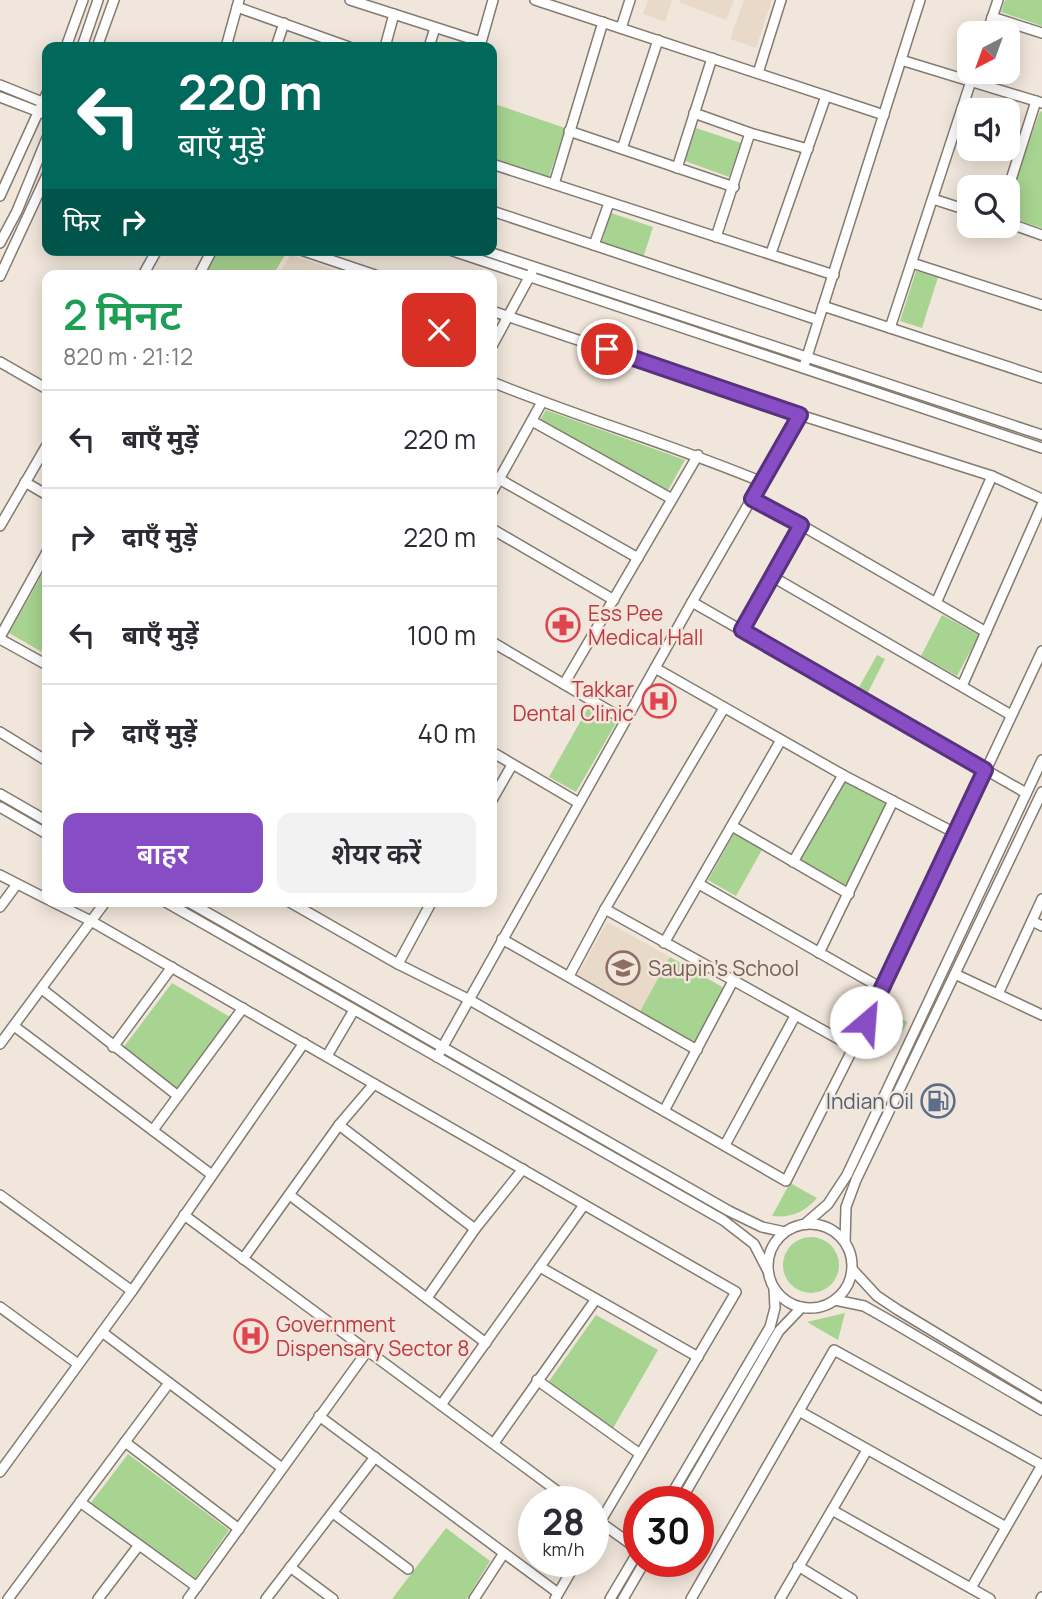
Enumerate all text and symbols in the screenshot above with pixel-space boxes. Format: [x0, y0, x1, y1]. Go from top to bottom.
north arrow [957, 21, 1020, 84]
map controls [957, 21, 1020, 238]
text: 220 m [178, 58, 322, 125]
icon: left [63, 70, 154, 161]
button: sound [957, 98, 1020, 161]
text: बाएँ मुड़ें [178, 122, 265, 166]
button: search [957, 175, 1020, 238]
text: फिर [63, 203, 100, 239]
icon: right [114, 203, 152, 241]
text: 2 मिनट [63, 285, 181, 343]
button: close [402, 293, 476, 367]
pin [577, 319, 637, 379]
icon: arrive [588, 330, 626, 368]
text: 820 m · 21:12 [63, 340, 193, 372]
icon: left [63, 420, 101, 458]
text: बाएँ मुड़ें [122, 420, 199, 456]
text: 220 m [403, 421, 476, 457]
icon: right [63, 518, 101, 556]
text: दाएँ मुड़ें [122, 518, 197, 554]
text: 220 m [403, 519, 476, 555]
place label: Ess Pee Medical Hall [588, 599, 703, 651]
pharmacy icon: Ess Pee Medical Hall [544, 606, 582, 644]
icon: left [63, 616, 101, 654]
text: बाएँ मुड़ें [122, 616, 199, 652]
text: 100 m [407, 617, 476, 653]
place label: Takkar Dental Clinic [512, 675, 634, 727]
hospital icon: Takkar Dental Clinic [640, 682, 678, 720]
icon: right [63, 714, 101, 752]
text: दाएँ मुड़ें [122, 714, 197, 750]
text: 40 m [418, 715, 476, 751]
button: बाहर [63, 813, 263, 893]
button: शेयर करें [277, 813, 476, 893]
school or university icon: Saupin's School [604, 949, 642, 987]
place label: Saupin's School [648, 954, 799, 982]
position arrow [829, 985, 903, 1059]
fuel station icon: Indian Oil [919, 1082, 957, 1120]
place label: Indian Oil [826, 1087, 914, 1115]
place label: Government Dispensary Sector 8 [276, 1310, 470, 1362]
hospital icon: Government Dispensary Sector 8 [232, 1317, 270, 1355]
speed limit sign: 30 [623, 1486, 714, 1577]
text: 28 [542, 1498, 585, 1546]
text: km/h [543, 1537, 584, 1561]

